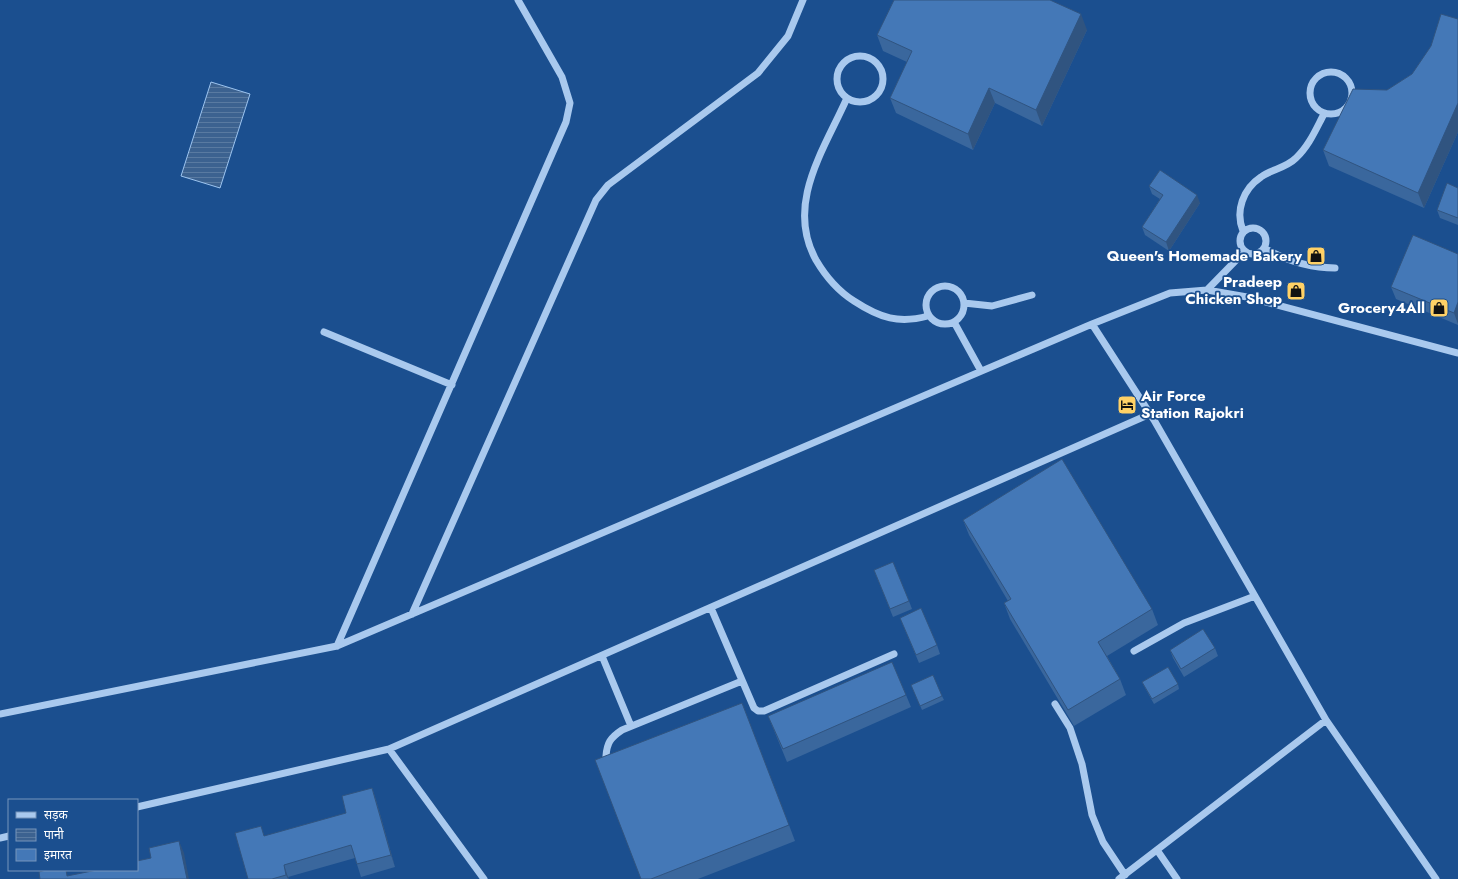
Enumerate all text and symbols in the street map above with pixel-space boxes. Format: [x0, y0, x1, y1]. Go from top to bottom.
place label: Queen's Homemade Bakery [1107, 245, 1302, 267]
shop icon: Queen's Homemade Bakery [1305, 245, 1327, 267]
place label: Pradeep Chicken Shop [1185, 271, 1282, 310]
shop icon: Pradeep Chicken Shop [1285, 280, 1307, 302]
place label: Grocery4All [1338, 297, 1425, 319]
shop icon: Grocery4All [1428, 297, 1450, 319]
place label: Air Force Station Rajokri [1140, 385, 1244, 424]
hotel icon: Air Force Station Rajokri [1116, 394, 1138, 416]
legend [8, 799, 138, 871]
text: सड़क [44, 806, 69, 824]
text: पानी [44, 826, 65, 844]
text: इमारत [44, 846, 73, 864]

